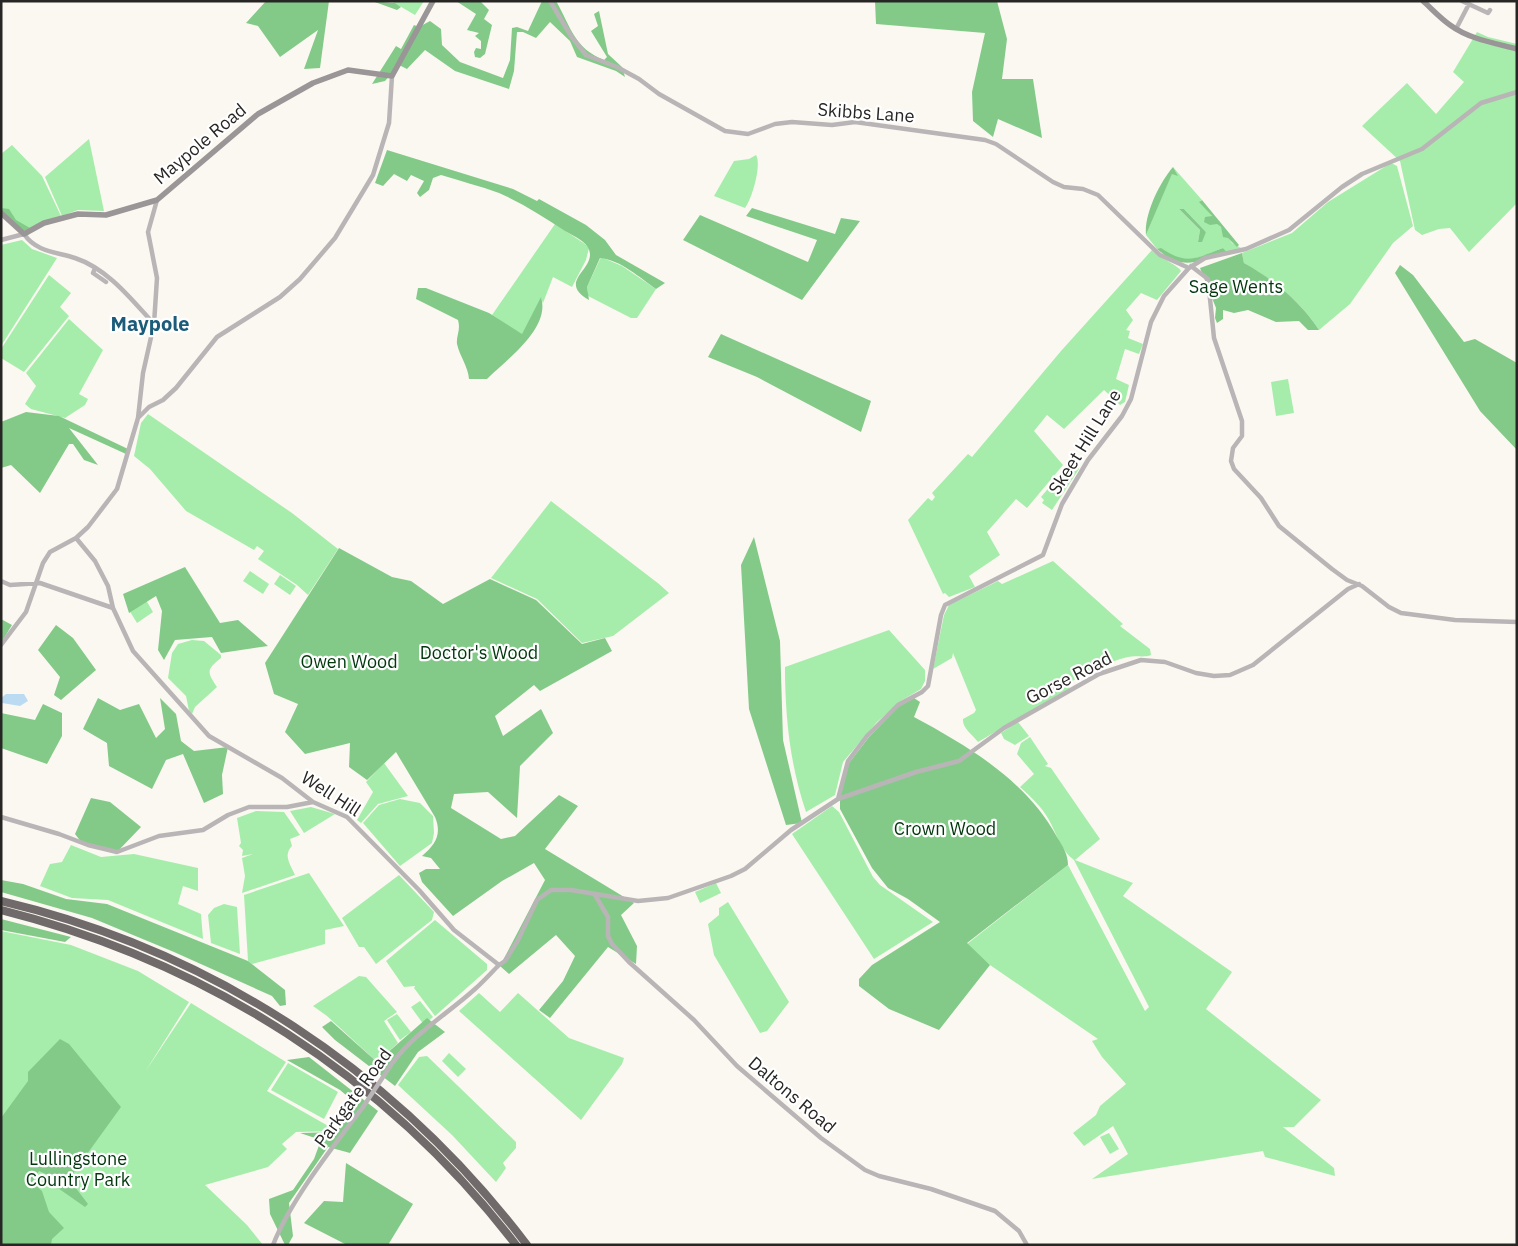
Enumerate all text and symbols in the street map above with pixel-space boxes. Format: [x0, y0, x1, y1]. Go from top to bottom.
street label: Maypole Road [149, 98, 251, 189]
street label: Skibbs Lane [817, 98, 915, 127]
park label: Sage Wents [1189, 275, 1283, 298]
district label: Maypole [111, 310, 190, 337]
street label: Skeet Hill Lane [1043, 385, 1126, 499]
park label: Doctor's Wood [420, 641, 538, 664]
street label: Gorse Road [1022, 646, 1116, 709]
park label: Owen Wood [300, 650, 398, 673]
street label: Well Hill [297, 766, 366, 821]
park label: Crown Wood [894, 817, 996, 840]
street label: Parkgate Road [309, 1044, 396, 1152]
street label: Daltons Road [744, 1051, 841, 1138]
park label: Lullingstone Country Park [26, 1147, 131, 1191]

